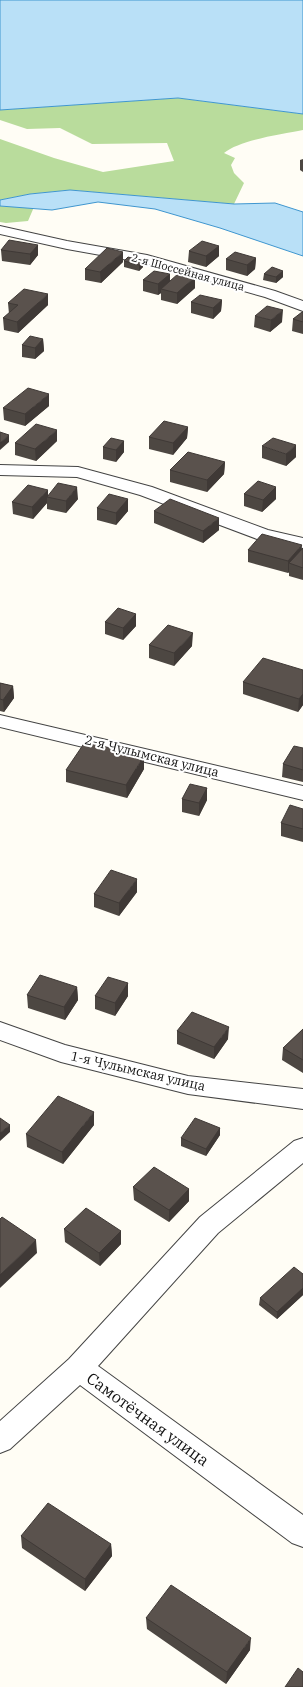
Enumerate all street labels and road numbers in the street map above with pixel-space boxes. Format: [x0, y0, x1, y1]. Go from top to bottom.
street label: 2-я Шоссейная улица [130, 250, 246, 294]
street label: 2-я Чулымская улица [83, 731, 221, 781]
street label: 1-я Чулымская улица [69, 1047, 207, 1095]
street label: Самотёчная улица [83, 1368, 213, 1470]

